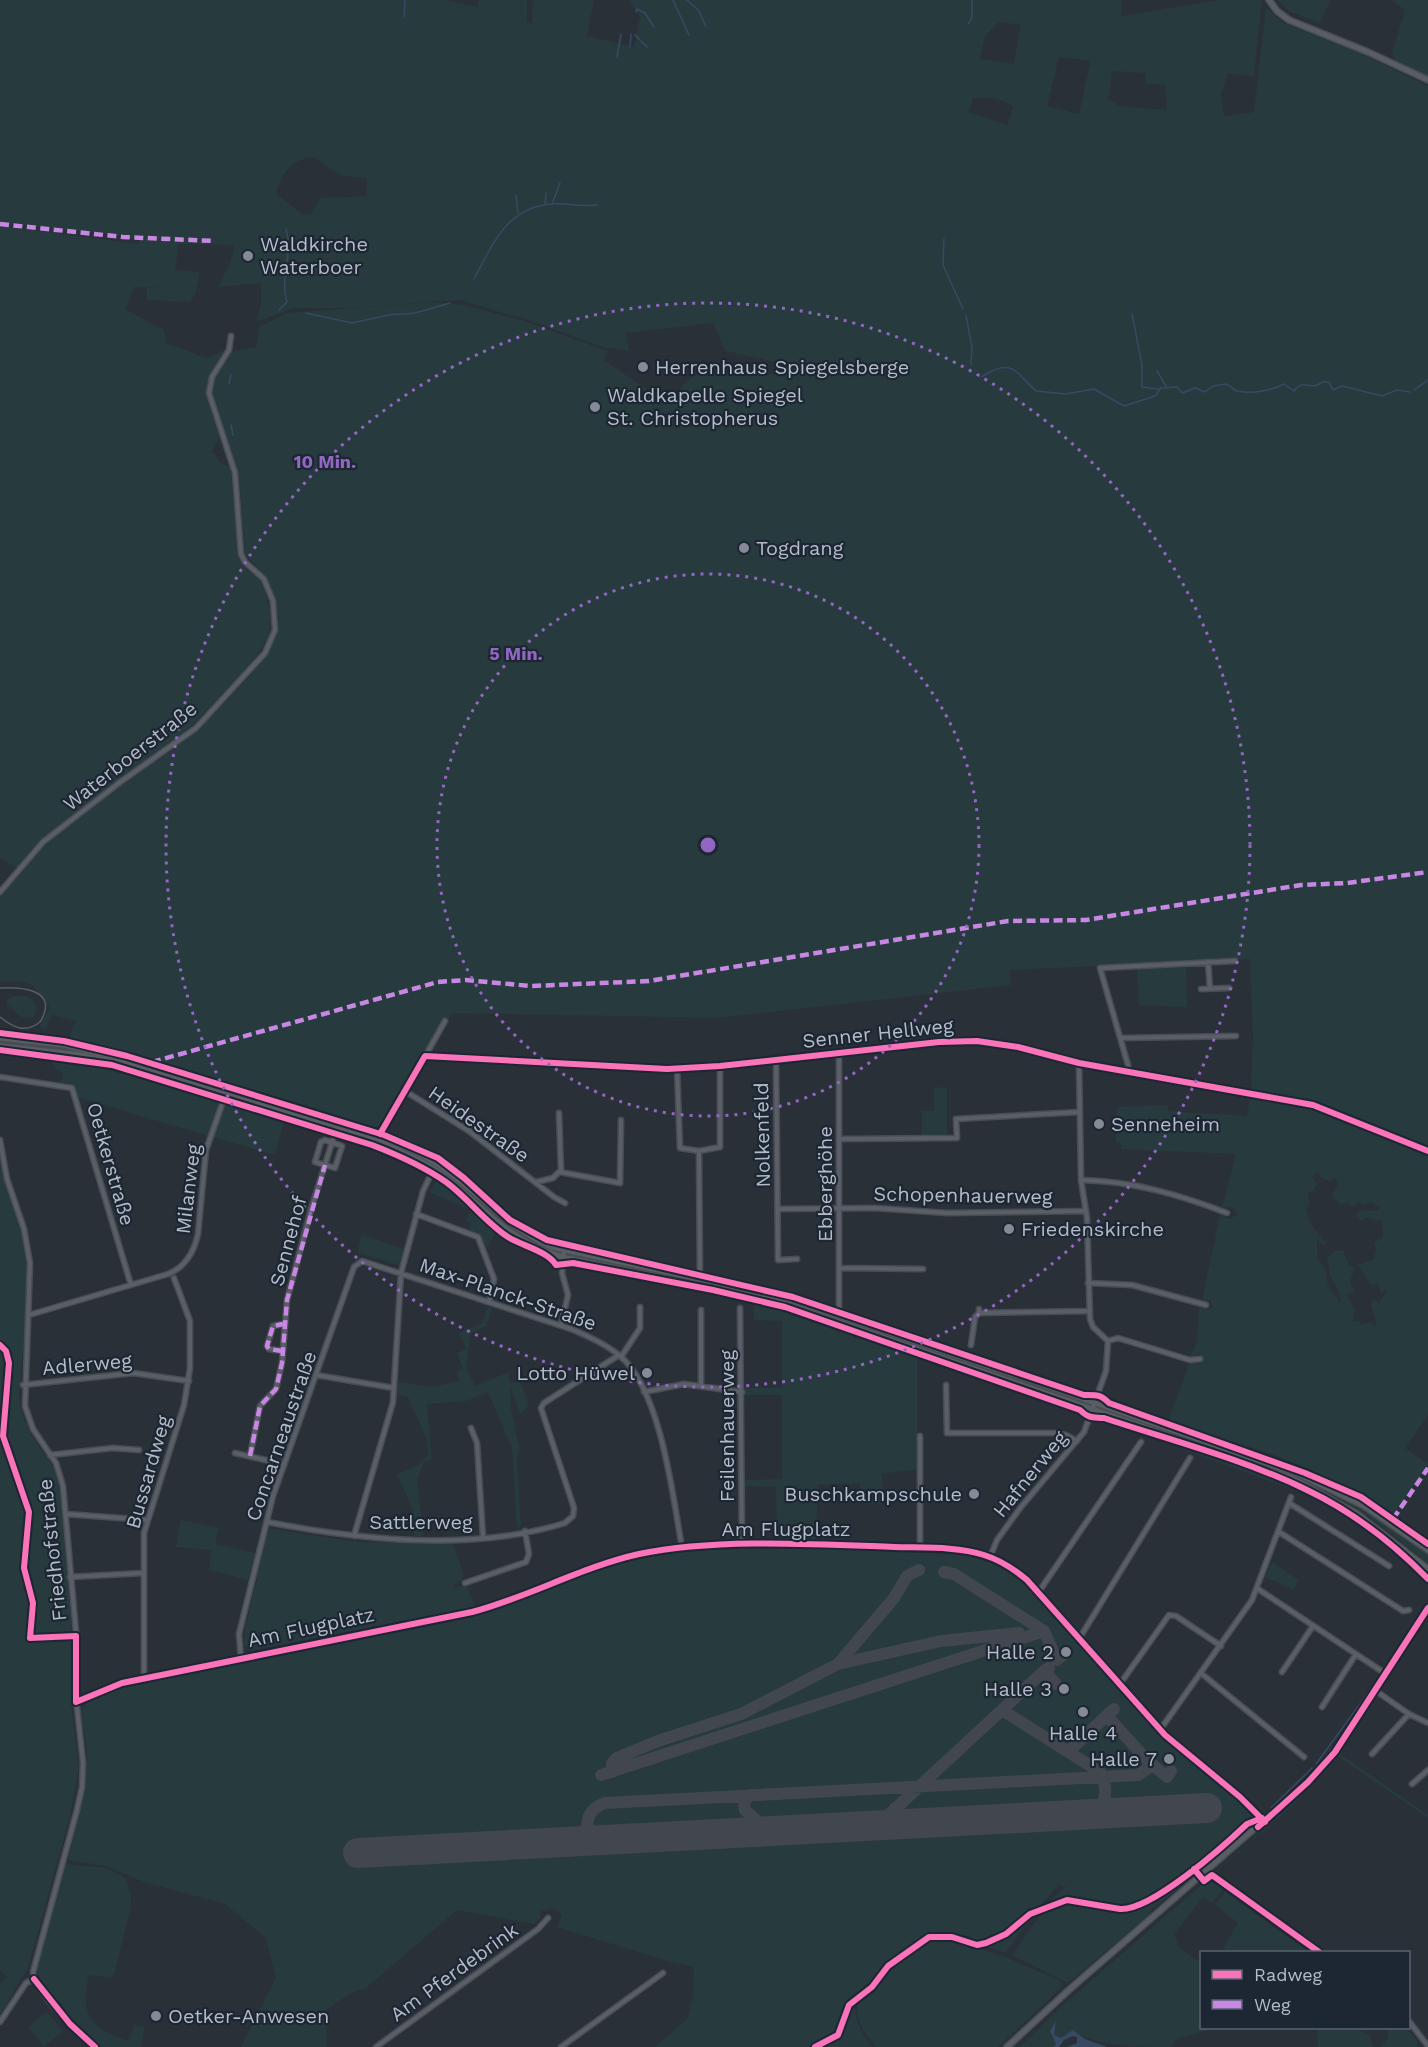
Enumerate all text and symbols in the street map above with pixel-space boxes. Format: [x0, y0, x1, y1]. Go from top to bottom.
place label: Waldkirche Waterboer [260, 232, 368, 279]
marker: Waldkirche Waterboer [241, 249, 255, 263]
place label: Herrenhaus Spiegelsberge [655, 355, 909, 379]
marker: Herrenhaus Spiegelsberge [636, 360, 650, 374]
place label: Waldkapelle Spiegel St. Christopherus [607, 383, 803, 430]
marker: Waldkapelle Spiegel St. Christopherus [588, 400, 602, 414]
text: 10 Min. [294, 451, 356, 472]
place label: Togdrang [756, 536, 844, 560]
marker: Togdrang [737, 541, 751, 555]
text: 5 Min. [489, 643, 543, 664]
street label: Waterboerstraße [58, 696, 202, 816]
centre of rings [698, 835, 718, 855]
street label: Senner Hellweg [801, 1013, 955, 1053]
street label: Heidestraße [424, 1080, 534, 1168]
street label: Nolkenfeld [749, 1082, 775, 1188]
street label: Oetkerstraße [82, 1100, 140, 1228]
place label: Senneheim [1111, 1112, 1220, 1136]
marker: Senneheim [1092, 1117, 1106, 1131]
street label: Ebberghöhe [813, 1126, 837, 1242]
street label: Milanweg [171, 1142, 205, 1235]
street label: Schopenhauerweg [873, 1181, 1053, 1209]
street label: Sennehof [264, 1193, 312, 1289]
place label: Friedenskirche [1021, 1217, 1164, 1241]
marker: Friedenskirche [1002, 1222, 1016, 1236]
street label: Max-Planck-Straße [416, 1252, 600, 1336]
street label: Adlerweg [41, 1348, 133, 1380]
street label: Concarneaustraße [241, 1348, 321, 1524]
street label: Feilenhauerweg [715, 1349, 739, 1502]
place label: Lotto Hüwel [516, 1361, 635, 1385]
marker: Lotto Hüwel [640, 1366, 654, 1380]
street label: Bussardweg [120, 1412, 176, 1531]
street label: Hafnerweg [988, 1426, 1072, 1522]
street label: Friedhofstraße [33, 1478, 71, 1622]
place label: Buschkampschule [784, 1482, 962, 1506]
marker: Buschkampschule [967, 1487, 981, 1501]
street label: Sattlerweg [369, 1510, 473, 1534]
street label: Am Flugplatz [721, 1517, 851, 1541]
street label: Am Flugplatz [245, 1602, 377, 1652]
place label: Halle 2 [986, 1640, 1054, 1664]
marker: Halle 2 [1059, 1645, 1073, 1659]
place label: Halle 3 [984, 1677, 1052, 1701]
marker: Halle 3 [1057, 1682, 1071, 1696]
marker: Halle 4 [1076, 1705, 1090, 1719]
place label: Halle 4 [1049, 1721, 1117, 1745]
place label: Halle 7 [1090, 1747, 1157, 1771]
marker: Halle 7 [1162, 1752, 1176, 1766]
street label: Am Pferdebrink [385, 1918, 523, 2026]
legend [1200, 1951, 1410, 2029]
text: Radweg [1254, 1964, 1323, 1985]
text: Weg [1254, 1994, 1291, 2015]
place label: Oetker-Anwesen [168, 2004, 329, 2028]
marker: Oetker-Anwesen [149, 2009, 163, 2023]

